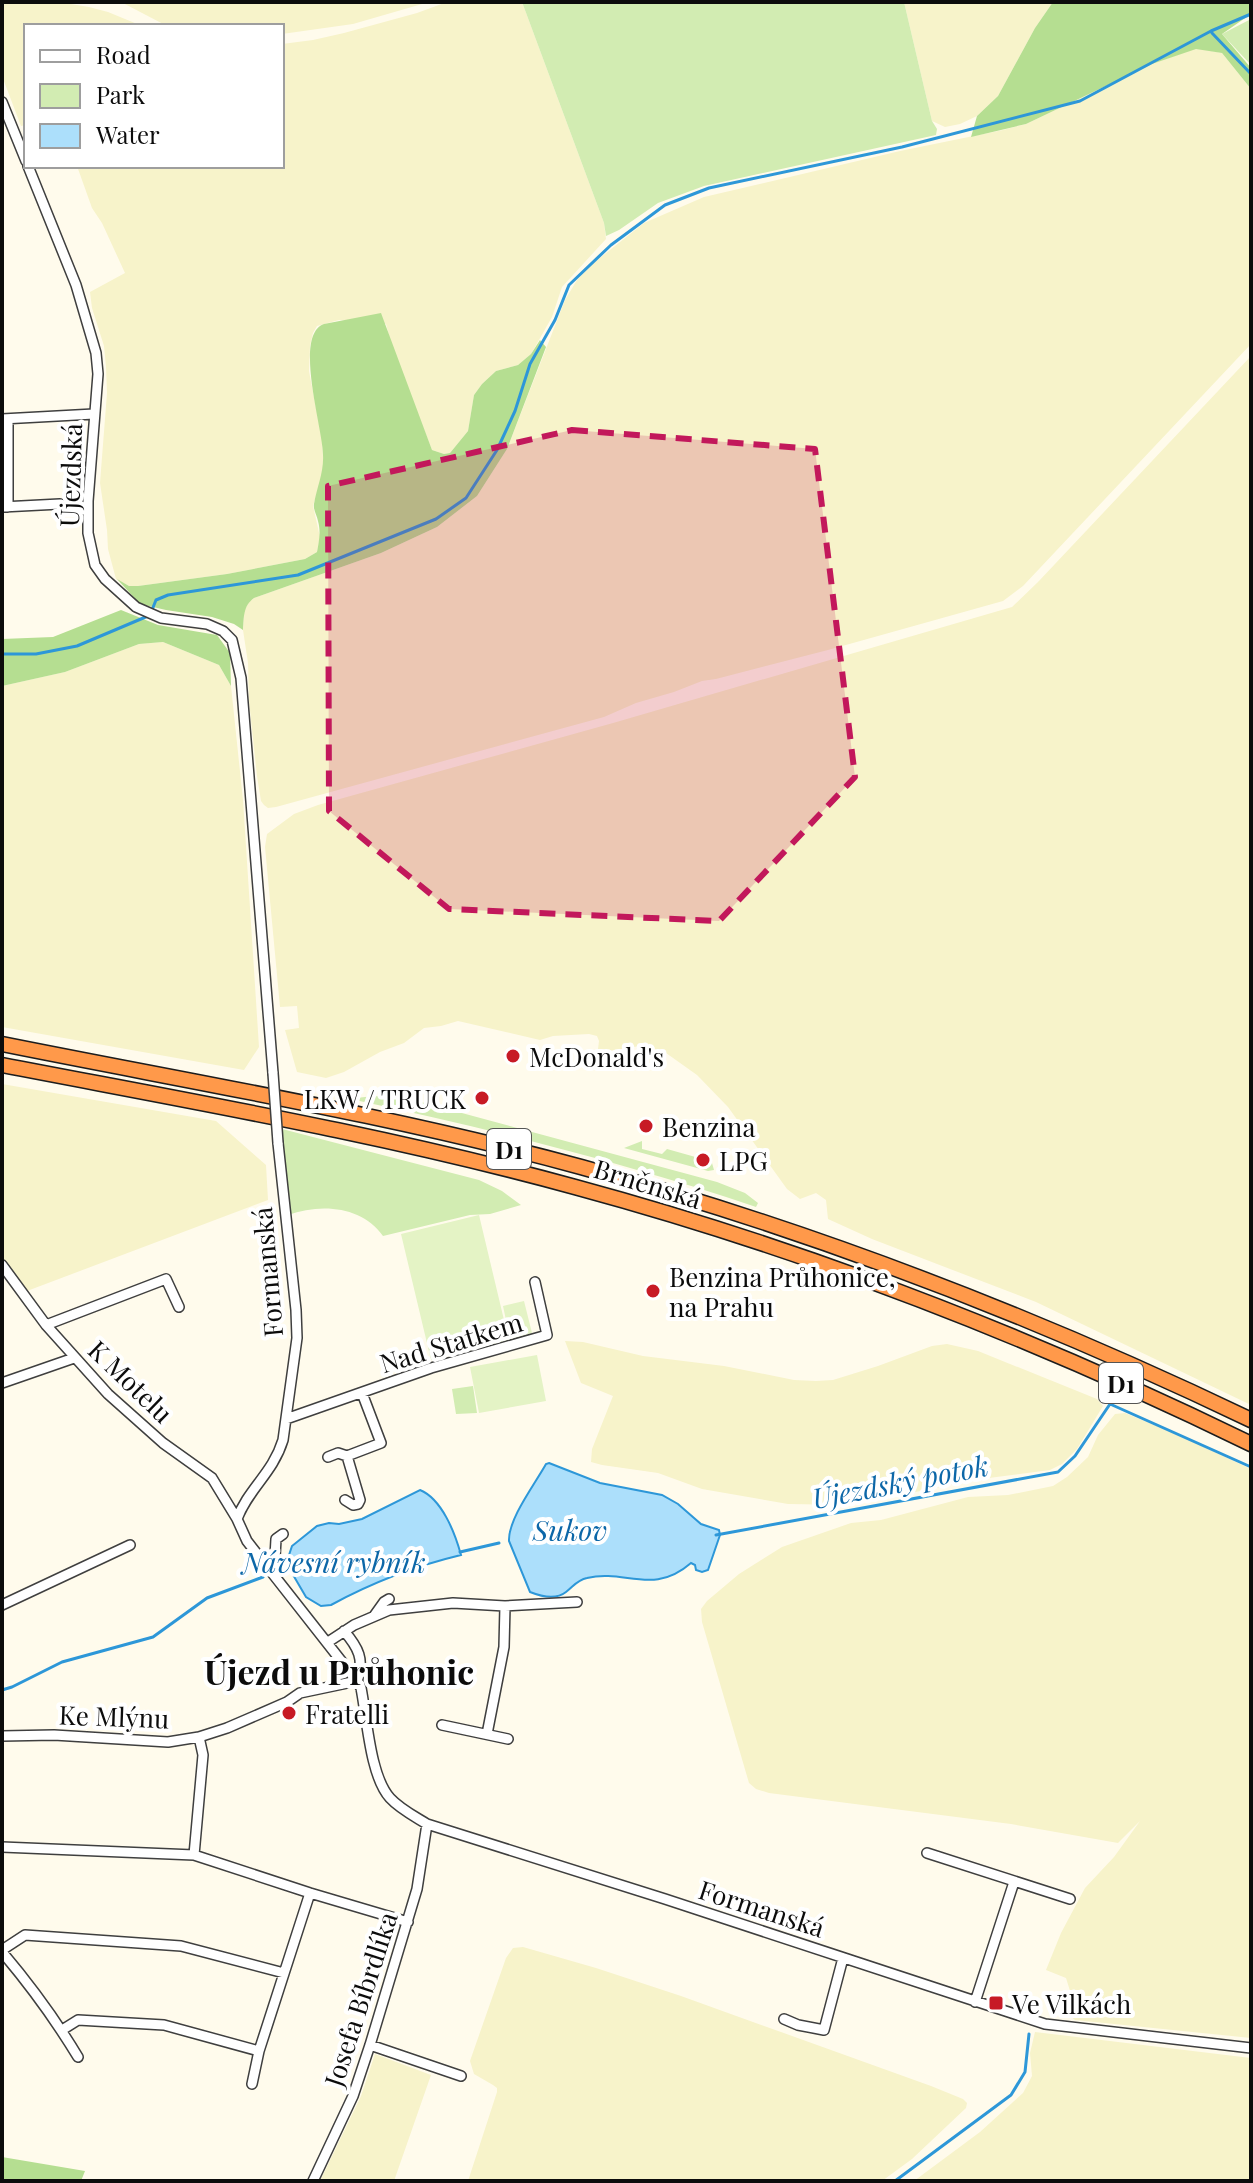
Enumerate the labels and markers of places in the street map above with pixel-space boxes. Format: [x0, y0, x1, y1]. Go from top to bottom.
place label: McDonald's [529, 1039, 664, 1074]
marker: McDonald's [504, 1047, 522, 1065]
place label: LKW / TRUCK [304, 1081, 466, 1116]
marker: LKW / TRUCK [473, 1089, 491, 1107]
place label: Benzina [662, 1109, 755, 1144]
marker: Benzina [637, 1117, 655, 1135]
place label: LPG [719, 1143, 768, 1178]
marker: LPG [694, 1151, 712, 1169]
place label: Benzina Průhonice, na Prahu [669, 1259, 896, 1324]
marker: Benzina Průhonice, na Prahu [644, 1282, 662, 1300]
place label: Fratelli [305, 1696, 390, 1731]
marker: Fratelli [280, 1704, 298, 1722]
place label: Ve Vilkách [1011, 1986, 1131, 2021]
marker: Ve Vilkách [987, 1994, 1005, 2012]

